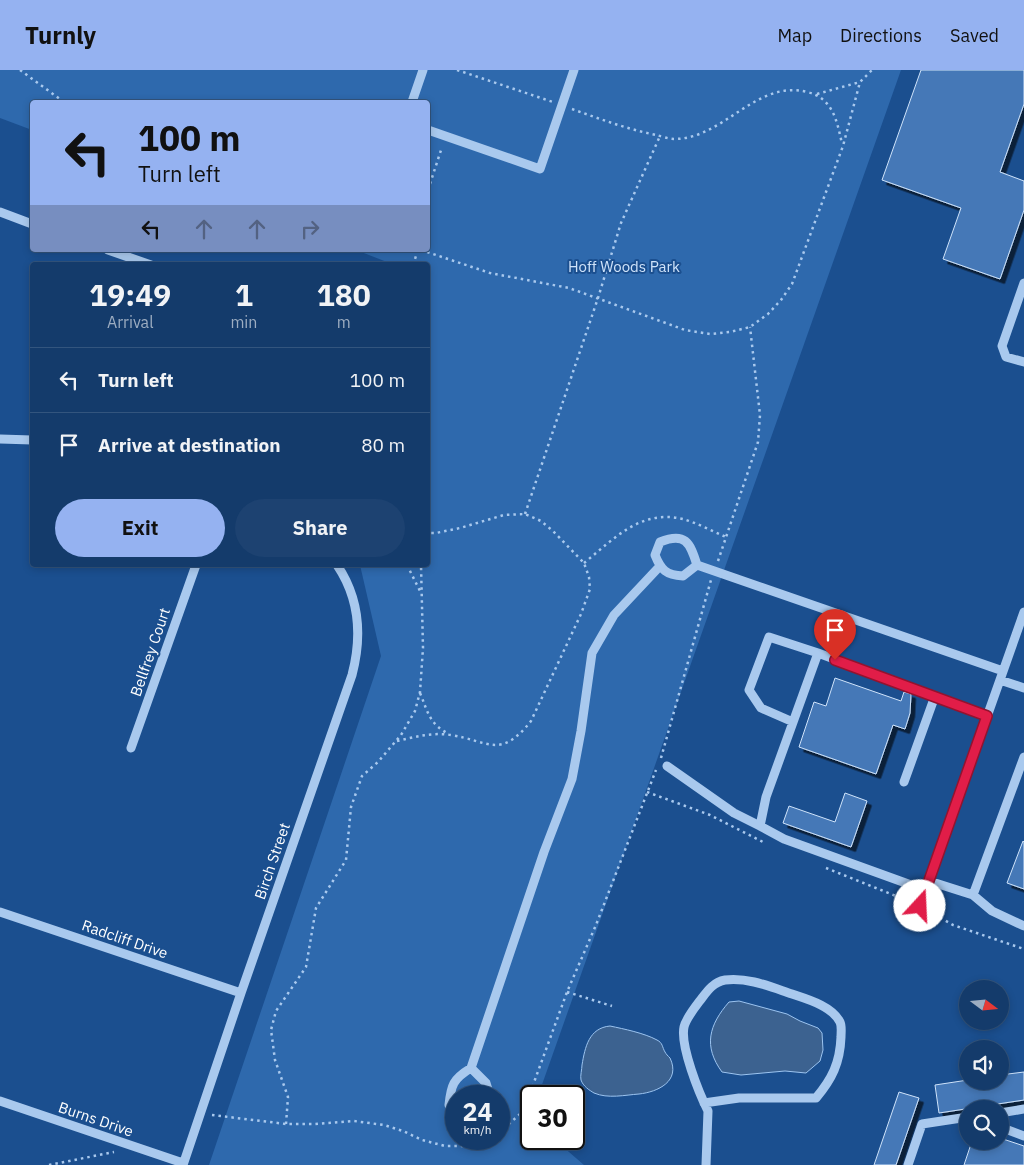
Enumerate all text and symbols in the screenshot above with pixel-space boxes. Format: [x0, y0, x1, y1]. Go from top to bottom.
text: Turnly [25, 19, 96, 51]
text: Map [777, 24, 812, 47]
text: Directions [840, 24, 922, 47]
text: Saved [950, 24, 999, 47]
text: 100 m [138, 115, 241, 161]
icon: left [55, 120, 120, 185]
text: Turn left [138, 159, 221, 188]
icon: left [137, 215, 165, 243]
icon: ahead [190, 215, 218, 243]
icon: ahead [243, 215, 271, 243]
icon: right [296, 215, 324, 243]
park label: Hoff Woods Park [568, 257, 680, 276]
text: 19:49 [89, 275, 171, 314]
text: 1 [235, 275, 253, 314]
text: 180 [317, 275, 371, 314]
text: Arrival [107, 312, 154, 332]
text: min [230, 312, 257, 332]
text: m [337, 312, 351, 332]
icon: left [55, 366, 83, 394]
text: Turn left [98, 368, 174, 392]
text: 100 m [350, 368, 405, 392]
icon: arrive [55, 431, 83, 459]
text: Arrive at destination [98, 433, 281, 457]
text: 80 m [361, 433, 405, 457]
button: Exit [55, 499, 225, 557]
button: Share [235, 499, 405, 557]
street label: Bellfrey Court [126, 605, 174, 699]
pin [814, 609, 856, 660]
icon: arrive [821, 616, 849, 644]
street label: Birch Street [250, 820, 294, 902]
position arrow [893, 879, 945, 931]
street label: Radcliff Drive [80, 915, 170, 963]
north arrow [959, 980, 1009, 1030]
map controls [959, 980, 1009, 1150]
button: sound [959, 1040, 1009, 1090]
speed limit sign: 30 [520, 1085, 585, 1150]
text: 24 [462, 1095, 493, 1128]
street label: Burns Drive [56, 1097, 136, 1141]
button: search [959, 1100, 1009, 1150]
text: km/h [463, 1122, 492, 1137]

